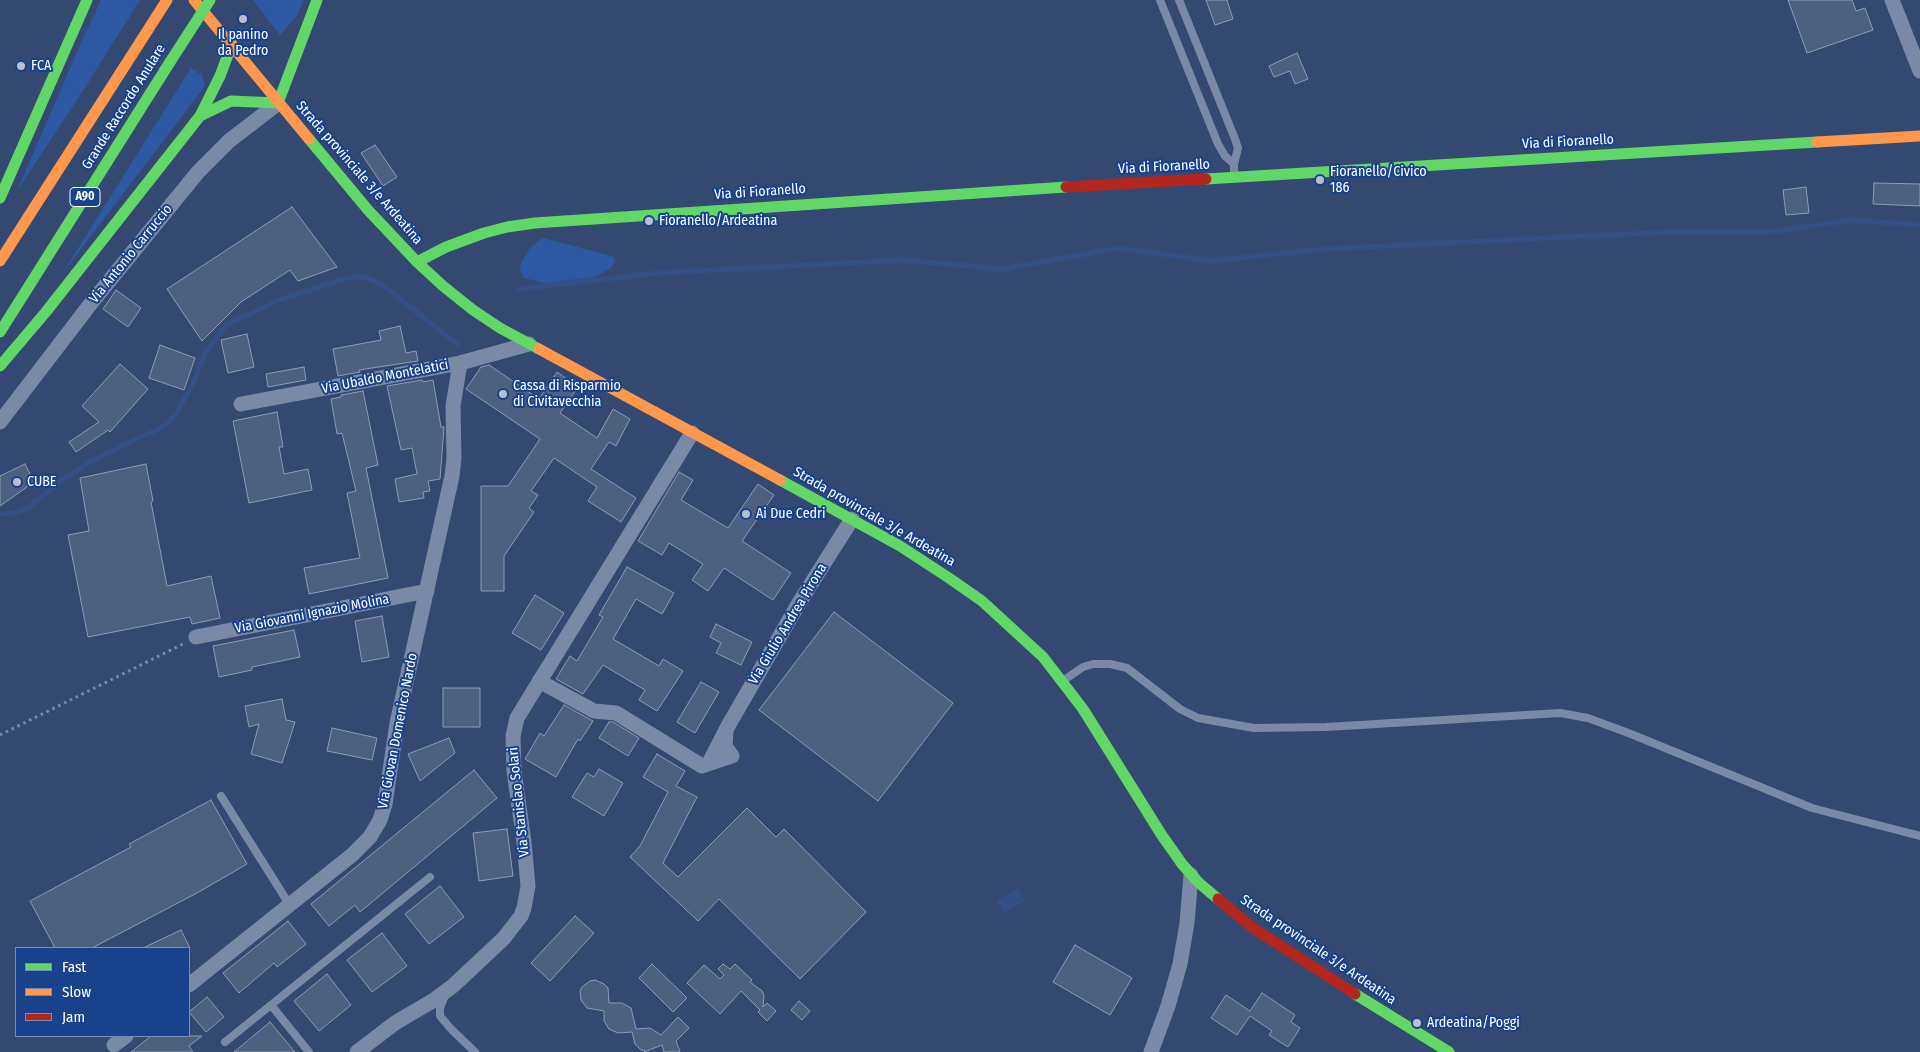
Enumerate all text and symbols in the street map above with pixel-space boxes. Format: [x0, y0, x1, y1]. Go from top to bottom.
marker: Il panino da Pedro [237, 13, 249, 25]
place label: Il panino da Pedro [218, 27, 268, 59]
street label: Grande Raccordo Anulare [79, 41, 169, 173]
place label: FCA [31, 58, 51, 74]
marker: FCA [15, 60, 27, 72]
street label: Strada provinciale 3/e Ardeatina [292, 98, 426, 248]
street label: Via di Fioranello [1522, 131, 1614, 153]
street label: Via di Fioranello [1118, 156, 1210, 178]
place label: Fioranello/Civico 186 [1330, 164, 1427, 196]
marker: Fioranello/Civico 186 [1314, 174, 1326, 186]
street label: Via di Fioranello [714, 180, 806, 204]
road number: A90 [70, 188, 100, 206]
street label: Via Antonio Carruccio [86, 201, 176, 307]
place label: Fioranello/Ardeatina [659, 213, 777, 229]
marker: Fioranello/Ardeatina [643, 215, 655, 227]
street label: Via Ubaldo Montelatici [320, 356, 450, 398]
place label: Cassa di Risparmio di Civitavecchia [513, 378, 621, 411]
marker: Cassa di Risparmio di Civitavecchia [497, 388, 509, 400]
street label: Strada provinciale 3/e Ardeatina [790, 464, 958, 570]
place label: CUBE [27, 474, 56, 490]
marker: CUBE [11, 476, 23, 488]
place label: Ai Due Cedri [756, 506, 826, 522]
marker: Ai Due Cedri [740, 508, 752, 520]
street label: Via Giulio Andrea Pirona [745, 560, 831, 688]
street label: Via Giovanni Ignazio Molina [233, 591, 391, 637]
street label: Via Giovan Domenico Nardo [375, 652, 421, 810]
street label: Via Stanislao Solari [505, 746, 533, 858]
street label: Strada provinciale 3/e Ardeatina [1237, 891, 1399, 1009]
legend [15, 947, 190, 1037]
text: Fast [62, 958, 86, 976]
text: Slow [62, 983, 91, 1001]
text: Jam [62, 1008, 85, 1026]
place label: Ardeatina/Poggi [1427, 1015, 1520, 1031]
marker: Ardeatina/Poggi [1411, 1017, 1423, 1029]

